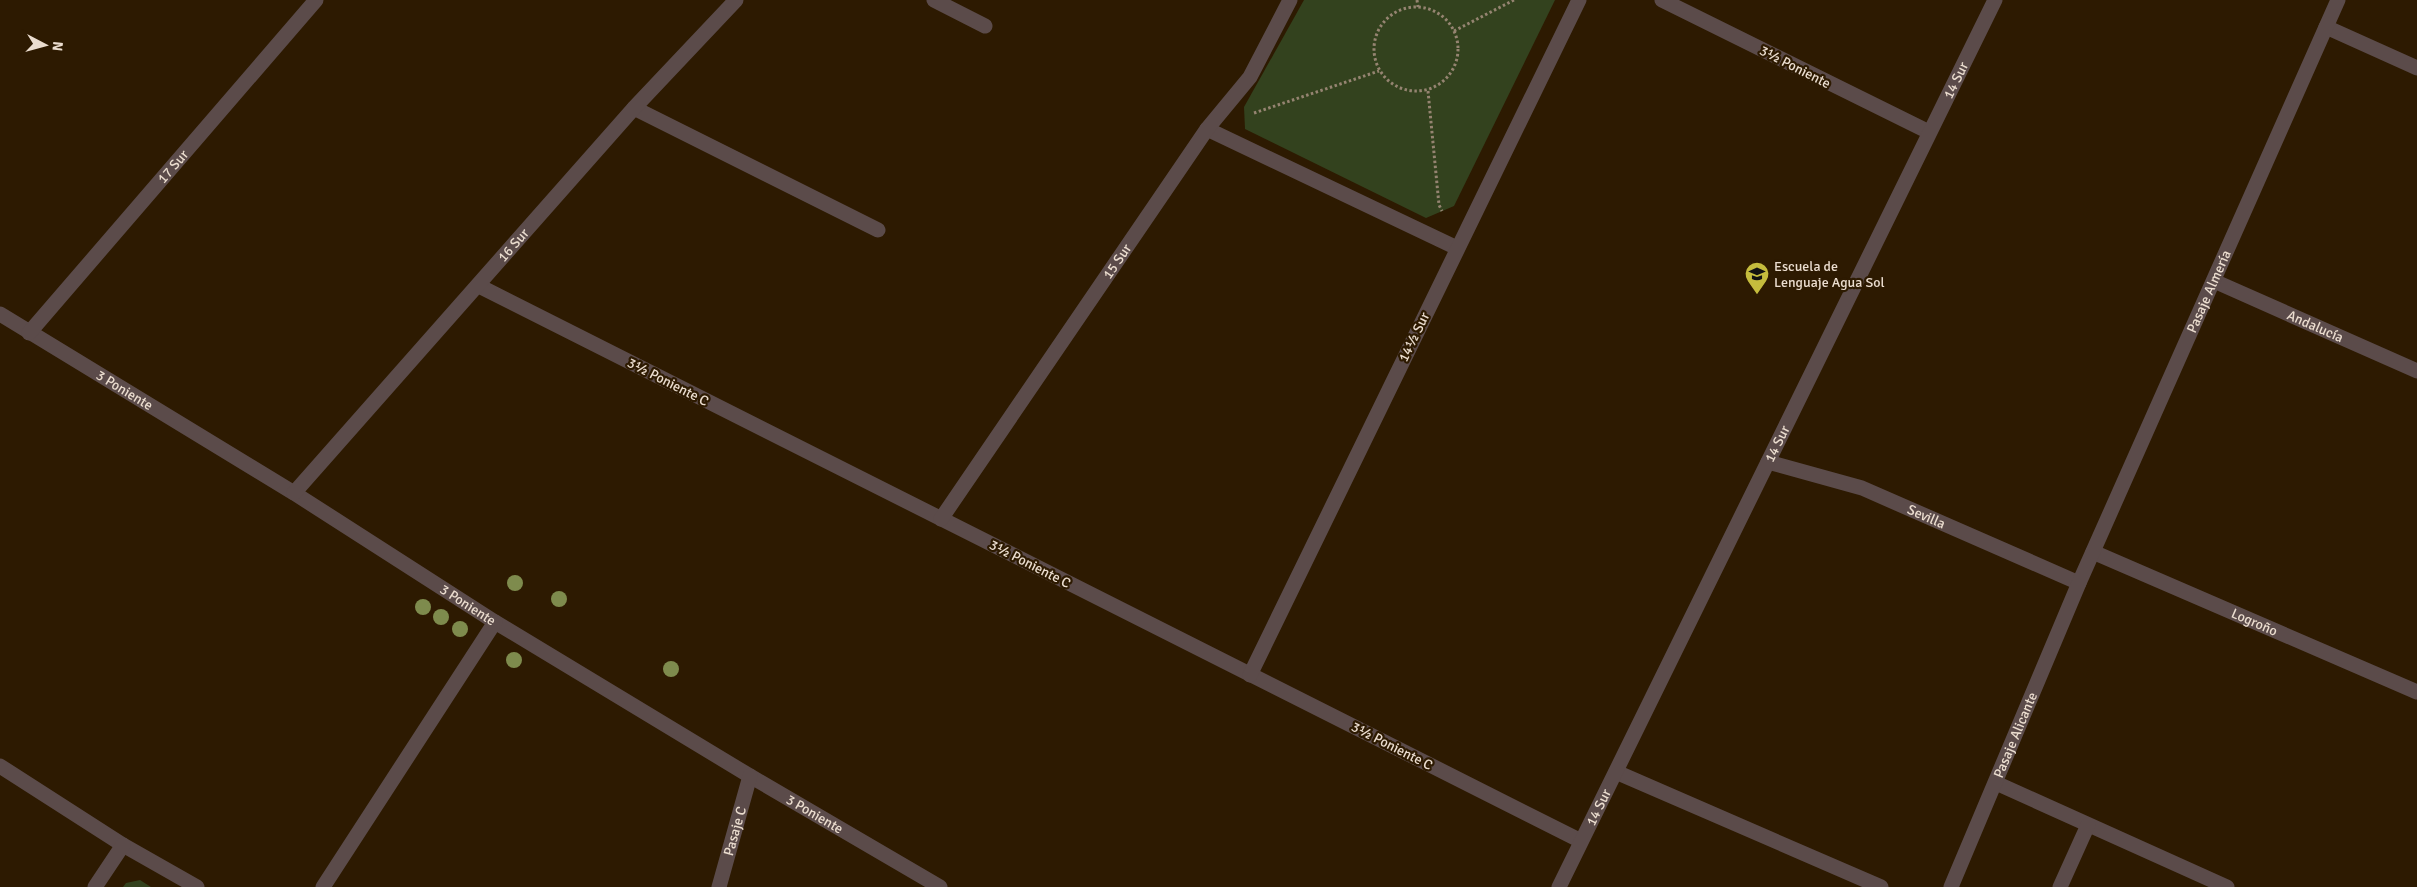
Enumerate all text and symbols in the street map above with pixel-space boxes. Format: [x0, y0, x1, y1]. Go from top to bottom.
north arrow [20, 20, 70, 70]
text: N [48, 41, 66, 52]
street label: 3½ Poniente [1757, 42, 1833, 92]
street label: 14 Sur [1939, 58, 1972, 101]
street label: 17 Sur [154, 145, 192, 187]
street label: 16 Sur [494, 224, 533, 265]
street label: 15 Sur [1099, 240, 1135, 282]
street label: Pasaje Almería [2183, 247, 2234, 335]
place label: Escuela de Lenguaje Agua Sol [1774, 258, 1885, 291]
school or university icon: Escuela de Lenguaje Agua Sol [1744, 261, 1770, 295]
street label: Andalucía [2285, 306, 2346, 346]
street label: 14½ Sur [1395, 309, 1434, 365]
street label: 3½ Poniente C [624, 354, 712, 410]
street label: 3 Poniente [93, 366, 156, 414]
street label: 14 Sur [1761, 422, 1793, 465]
street label: Sevilla [1905, 500, 1948, 532]
street label: 3½ Poniente C [986, 536, 1074, 592]
street label: 3 Poniente [437, 580, 499, 629]
street label: Logroño [2229, 604, 2280, 639]
street label: Pasaje Alicante [1989, 689, 2041, 780]
street label: 3½ Poniente C [1348, 718, 1436, 774]
street label: 14 Sur [1582, 785, 1615, 828]
street label: 3 Poniente [783, 791, 846, 837]
street label: Pasaje C [720, 805, 750, 858]

